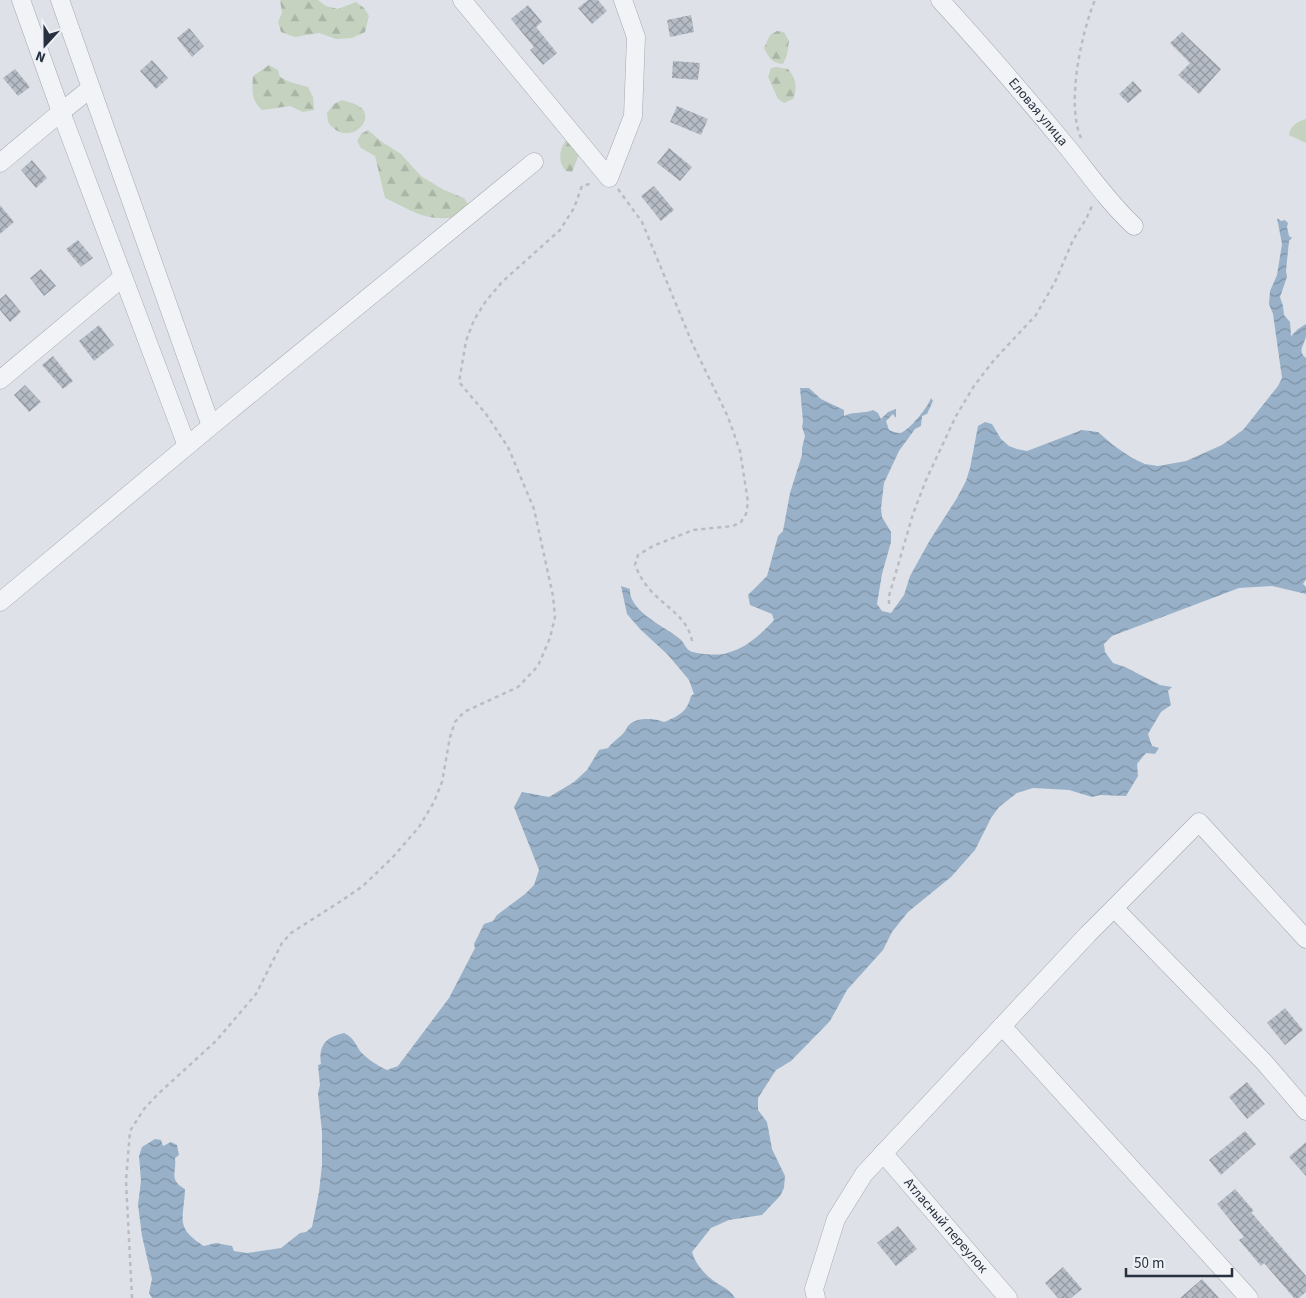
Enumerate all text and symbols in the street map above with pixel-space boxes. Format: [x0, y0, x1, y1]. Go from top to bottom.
north arrow [20, 20, 70, 70]
text: N [33, 45, 49, 67]
street label: Еловая улица [1004, 74, 1072, 150]
street label: Атласный переулок [899, 1174, 993, 1278]
scale bar [1126, 1246, 1232, 1278]
text: 50 m [1134, 1253, 1164, 1274]

